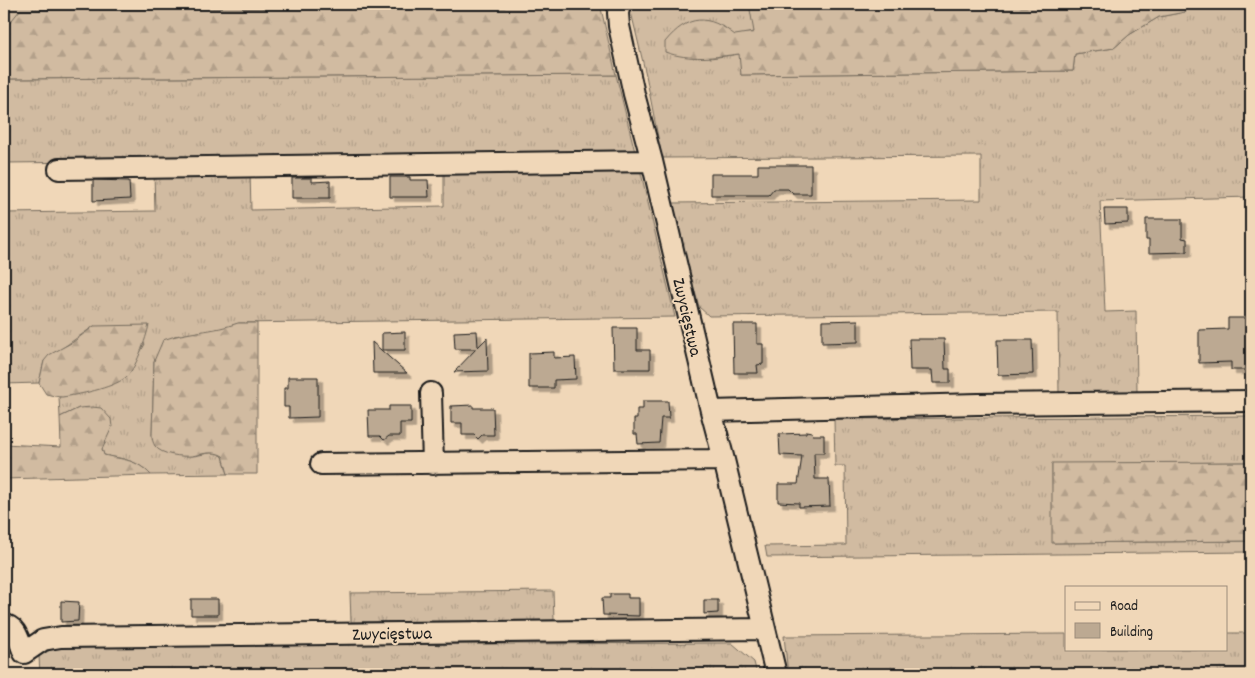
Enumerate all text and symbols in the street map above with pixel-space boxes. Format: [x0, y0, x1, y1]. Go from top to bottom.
street label: Zwycięstwa [664, 276, 707, 360]
legend [1065, 586, 1228, 650]
text: Road [1110, 596, 1138, 618]
street label: Zwycięstwa [352, 622, 433, 649]
text: Building [1110, 622, 1153, 644]

